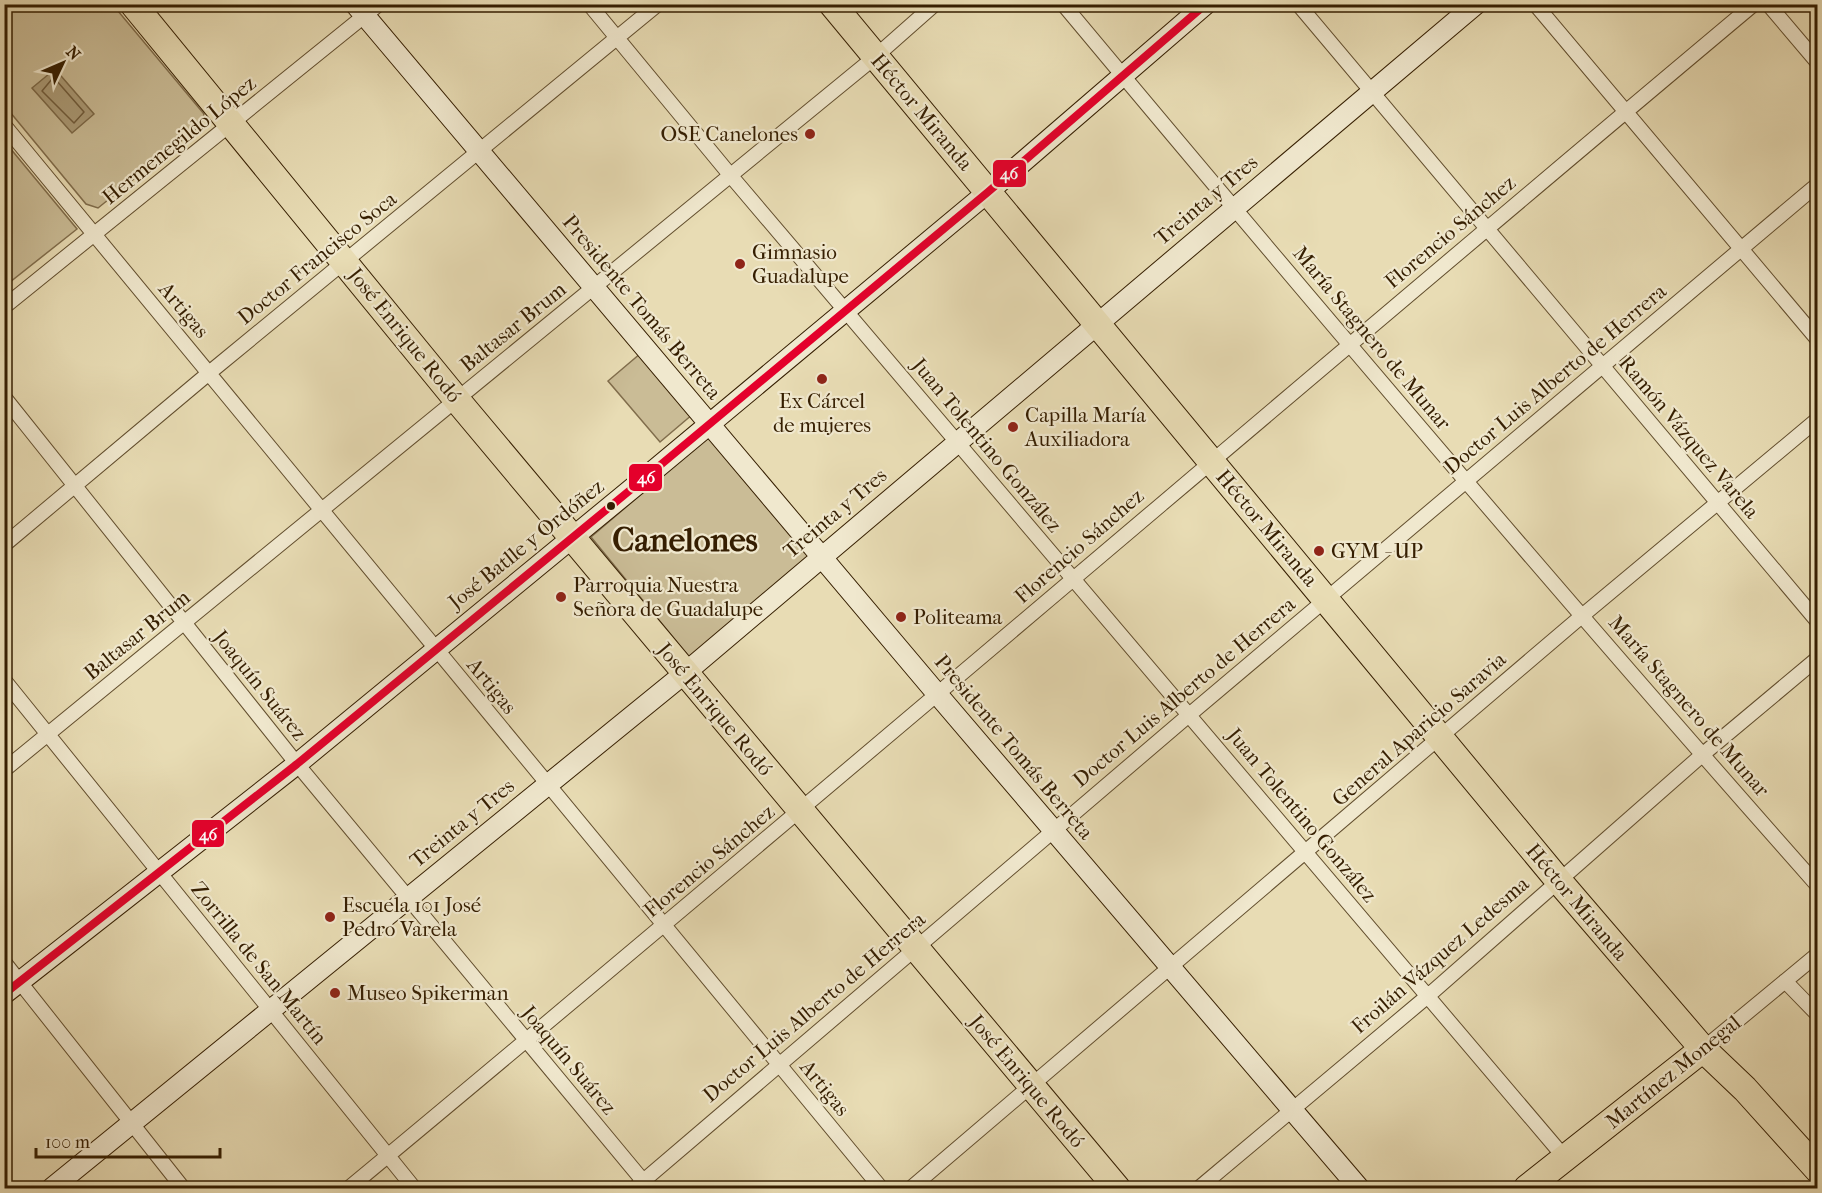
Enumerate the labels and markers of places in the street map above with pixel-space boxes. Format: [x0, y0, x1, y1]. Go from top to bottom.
place label: OSE Canelones [661, 122, 798, 146]
marker: OSE Canelones [803, 127, 817, 141]
place label: Gimnasio Guadalupe [752, 240, 849, 288]
marker: Gimnasio Guadalupe [733, 257, 747, 271]
marker: Ex Cárcel de mujeres [815, 372, 829, 386]
place label: Ex Cárcel de mujeres [773, 389, 871, 437]
place label: Capilla María Auxiliadora [1024, 403, 1146, 451]
marker: Capilla María Auxiliadora [1006, 420, 1020, 434]
unlabelled marker [605, 500, 617, 512]
place label: GYM - UP [1331, 539, 1423, 563]
marker: GYM - UP [1312, 544, 1326, 558]
place label: Parroquia Nuestra Señora de Guadalupe [573, 573, 763, 621]
marker: Parroquia Nuestra Señora de Guadalupe [554, 590, 568, 604]
place label: Politeama [913, 605, 1003, 629]
marker: Politeama [894, 610, 908, 624]
place label: Escuela 101 José Pedro Varela [342, 893, 481, 941]
marker: Escuela 101 José Pedro Varela [323, 910, 337, 924]
place label: Museo Spikerman [347, 981, 509, 1005]
marker: Museo Spikerman [328, 986, 342, 1000]

